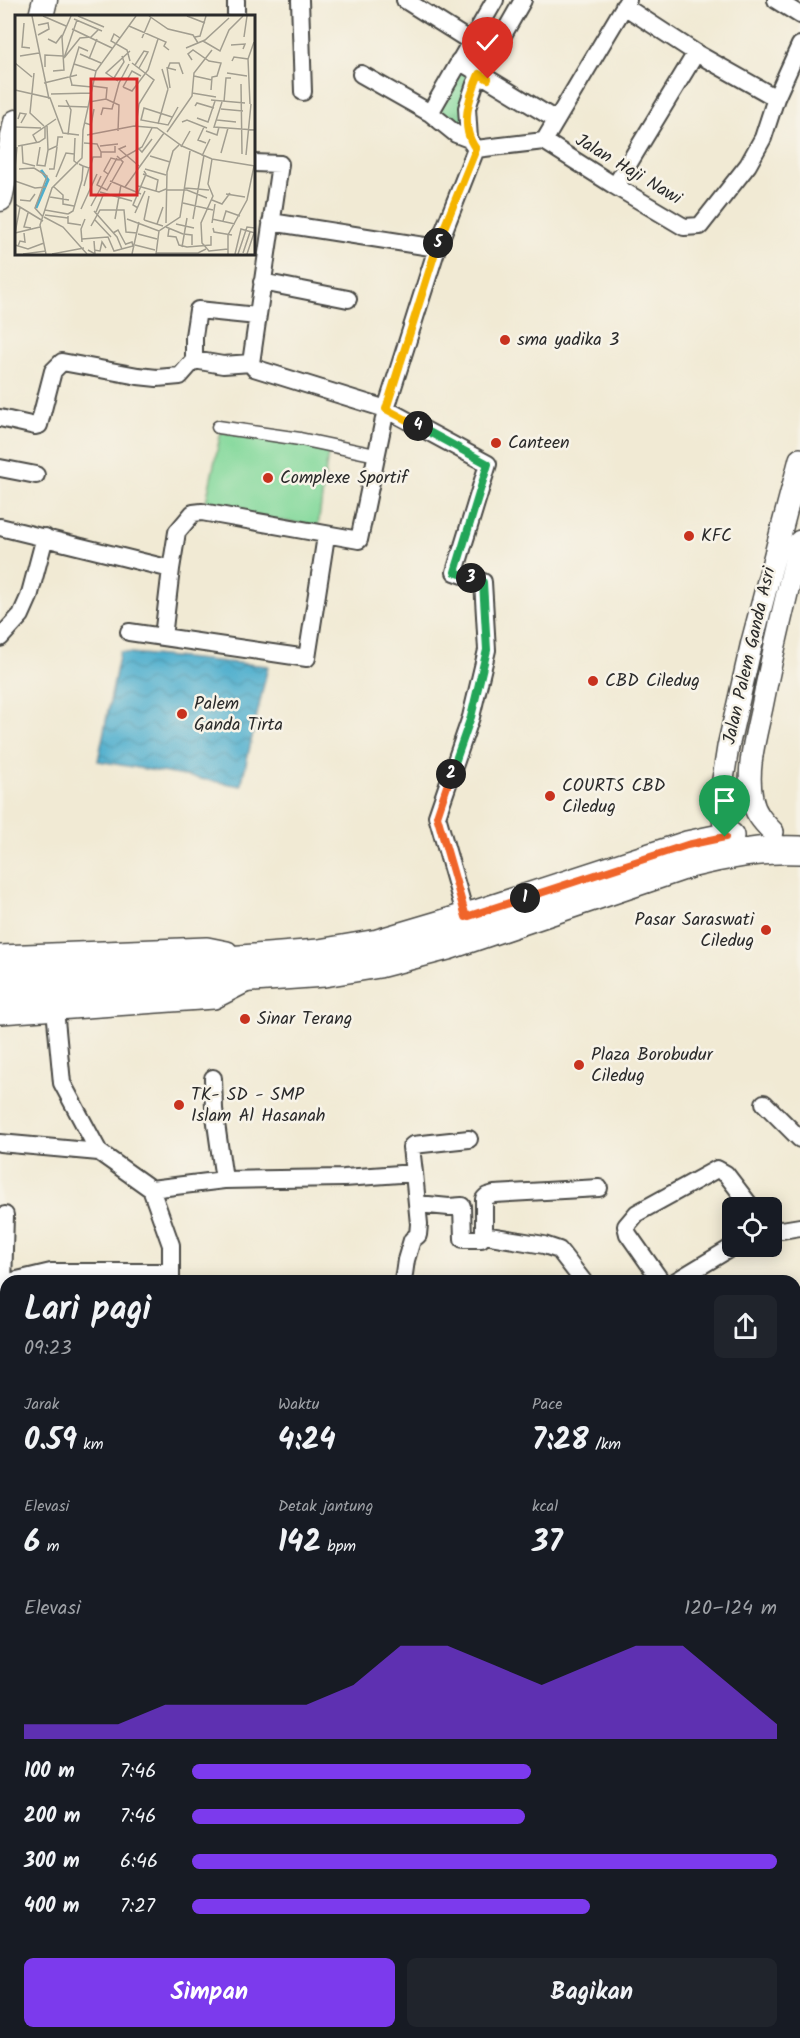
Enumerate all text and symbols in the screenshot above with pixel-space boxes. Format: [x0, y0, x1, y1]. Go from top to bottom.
inset map [15, 15, 255, 255]
pin [462, 17, 513, 79]
icon: check [471, 26, 504, 59]
street label: Jalan Haji Nawi [569, 127, 688, 214]
pin: 5 [423, 228, 453, 258]
text: 5 [434, 230, 442, 255]
place label: sma yadika 3 [517, 326, 619, 355]
marker: sma yadika 3 [498, 333, 512, 347]
pin: 4 [403, 411, 433, 441]
text: 4 [414, 413, 422, 438]
place label: Canteen [508, 429, 570, 458]
marker: Canteen [489, 436, 503, 450]
place label: Complexe Sportif [280, 464, 410, 493]
marker: Complexe Sportif [261, 471, 275, 485]
place label: KFC [701, 522, 732, 551]
marker: KFC [682, 529, 696, 543]
pin: 3 [456, 563, 486, 593]
street label: Jalan Palem Ganda Asri [715, 564, 785, 748]
text: 3 [467, 565, 475, 590]
place label: CBD Ciledug [605, 667, 700, 696]
marker: CBD Ciledug [586, 674, 600, 688]
place label: Palem Ganda Tirta [194, 690, 283, 740]
marker: Palem Ganda Tirta [175, 707, 189, 721]
pin: 2 [436, 759, 466, 789]
text: 2 [446, 761, 456, 786]
place label: COURTS CBD Ciledug [562, 772, 666, 822]
pin [699, 775, 750, 837]
icon: arrive [708, 784, 741, 817]
marker: COURTS CBD Ciledug [543, 789, 557, 803]
pin: 1 [510, 883, 540, 913]
text: 1 [523, 885, 527, 910]
place label: Pasar Saraswati Ciledug [635, 906, 755, 956]
marker: Pasar Saraswati Ciledug [759, 923, 773, 937]
place label: Sinar Terang [257, 1005, 352, 1034]
marker: Sinar Terang [238, 1012, 252, 1026]
place label: Plaza Borobudur Ciledug [591, 1041, 714, 1091]
marker: Plaza Borobudur Ciledug [572, 1058, 586, 1072]
place label: TK- SD - SMP Islam Al Hasanah [191, 1081, 326, 1131]
marker: TK- SD - SMP Islam Al Hasanah [172, 1098, 186, 1112]
map controls [722, 1197, 782, 1257]
button: locate [722, 1197, 782, 1257]
text: Lari pagi [24, 1284, 151, 1337]
button: share [714, 1295, 777, 1358]
text: 09:23 [24, 1333, 72, 1365]
text: Jarak [24, 1392, 59, 1417]
text: Waktu [278, 1392, 319, 1417]
text: Pace [532, 1392, 563, 1417]
text: 0.59 [24, 1417, 77, 1465]
text: 4:24 [278, 1417, 336, 1465]
text: 7:28 [532, 1417, 589, 1465]
text: km [77, 1432, 104, 1457]
text: /km [589, 1432, 621, 1457]
text: Elevasi [24, 1494, 69, 1519]
text: Detak jantung [278, 1494, 373, 1519]
text: kcal [532, 1494, 558, 1519]
text: 6 [24, 1519, 40, 1567]
text: 142 [278, 1519, 321, 1567]
text: 37 [532, 1519, 563, 1567]
text: m [40, 1534, 59, 1559]
text: bpm [321, 1534, 356, 1559]
text: Elevasi [24, 1593, 81, 1625]
text: 120–124 m [684, 1593, 777, 1625]
text: 100 m [24, 1756, 75, 1788]
text: 7:46 [120, 1756, 156, 1788]
text: 200 m [24, 1801, 80, 1833]
text: 7:46 [120, 1801, 156, 1833]
text: 300 m [24, 1846, 80, 1878]
text: 6:46 [120, 1846, 158, 1878]
text: 400 m [24, 1891, 80, 1923]
text: 7:27 [120, 1891, 155, 1923]
button: Simpan [24, 1958, 395, 2027]
button: Bagikan [407, 1958, 777, 2027]

